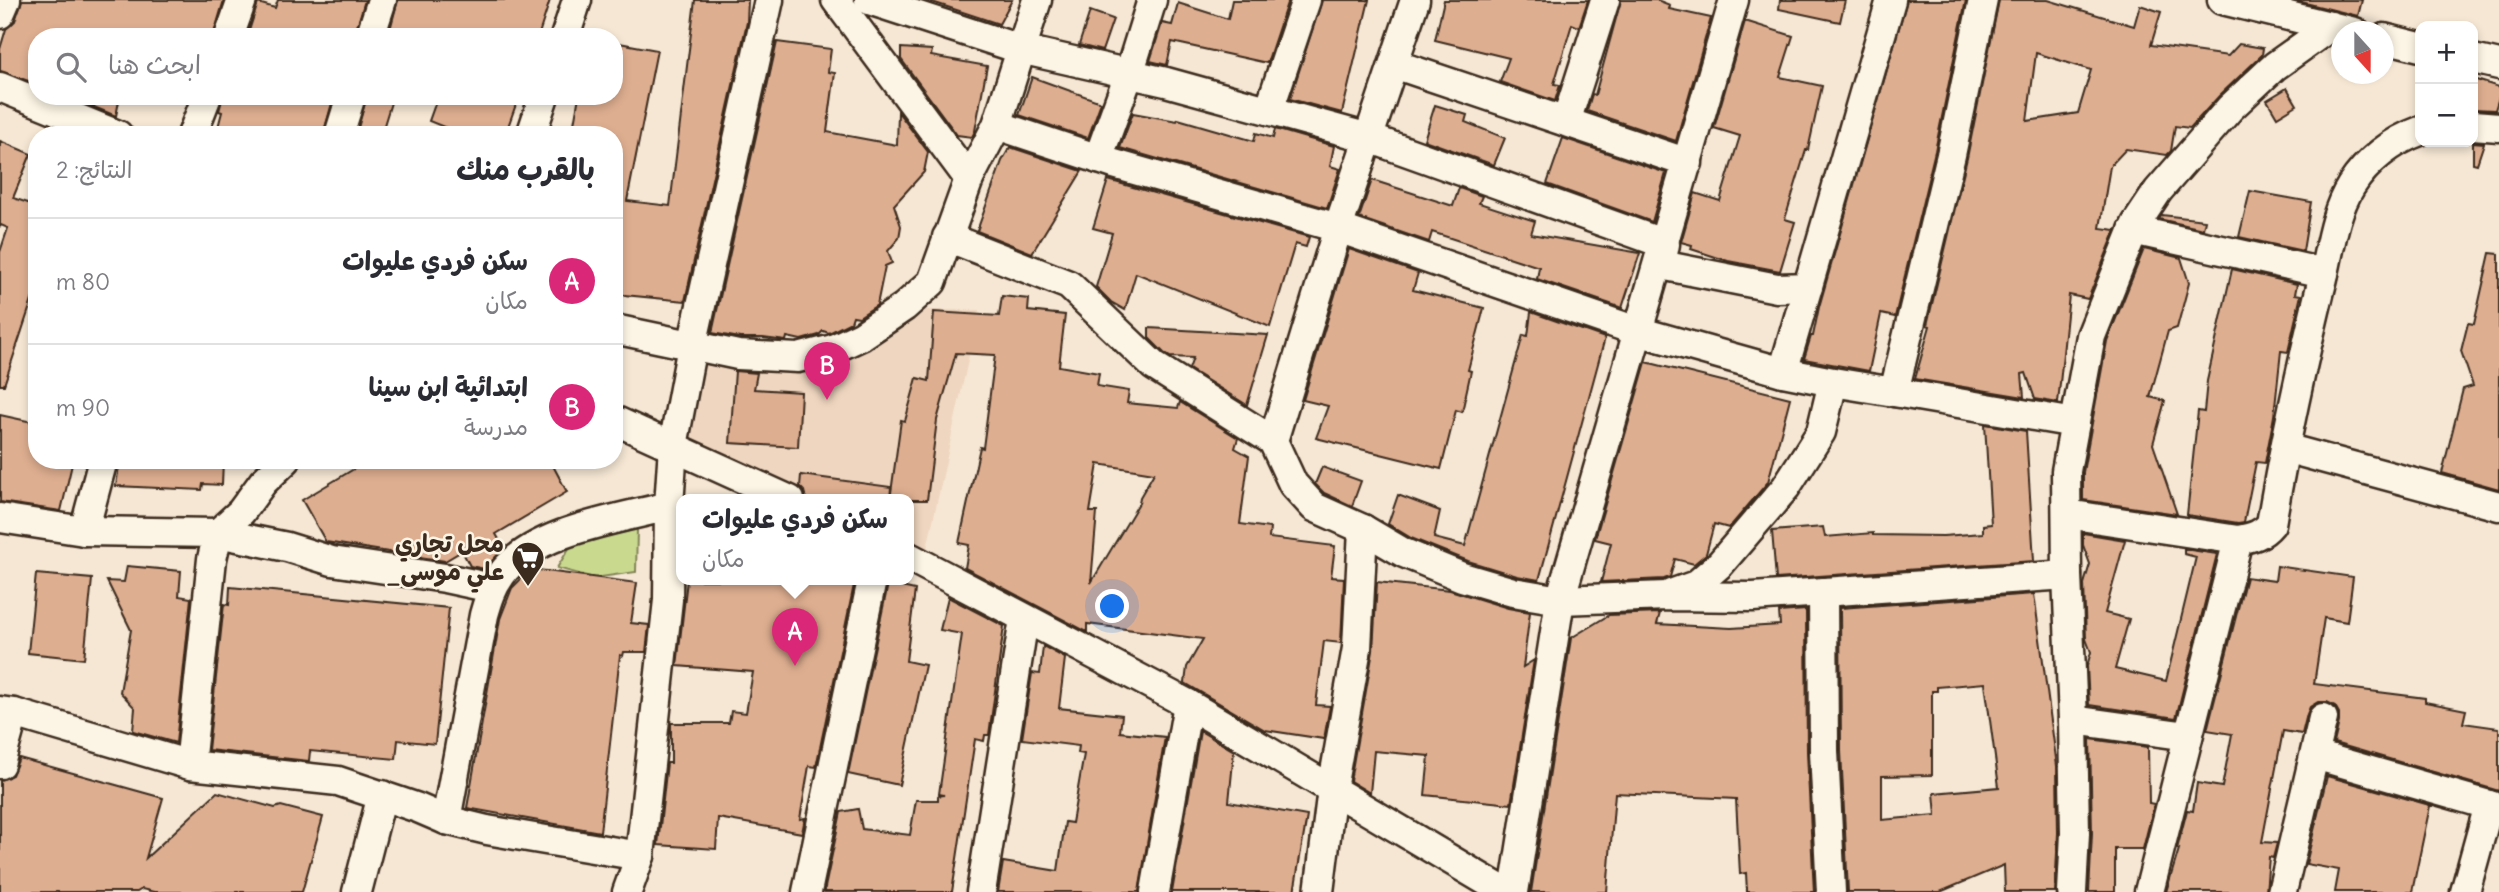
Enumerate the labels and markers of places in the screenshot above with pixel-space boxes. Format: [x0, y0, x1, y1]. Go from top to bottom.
pin: B [804, 342, 850, 400]
place label: محل تجاري _علي موسى [387, 528, 504, 593]
supermarket icon: محل تجاري _علي موسى [509, 539, 547, 588]
pin: A [772, 608, 818, 666]

